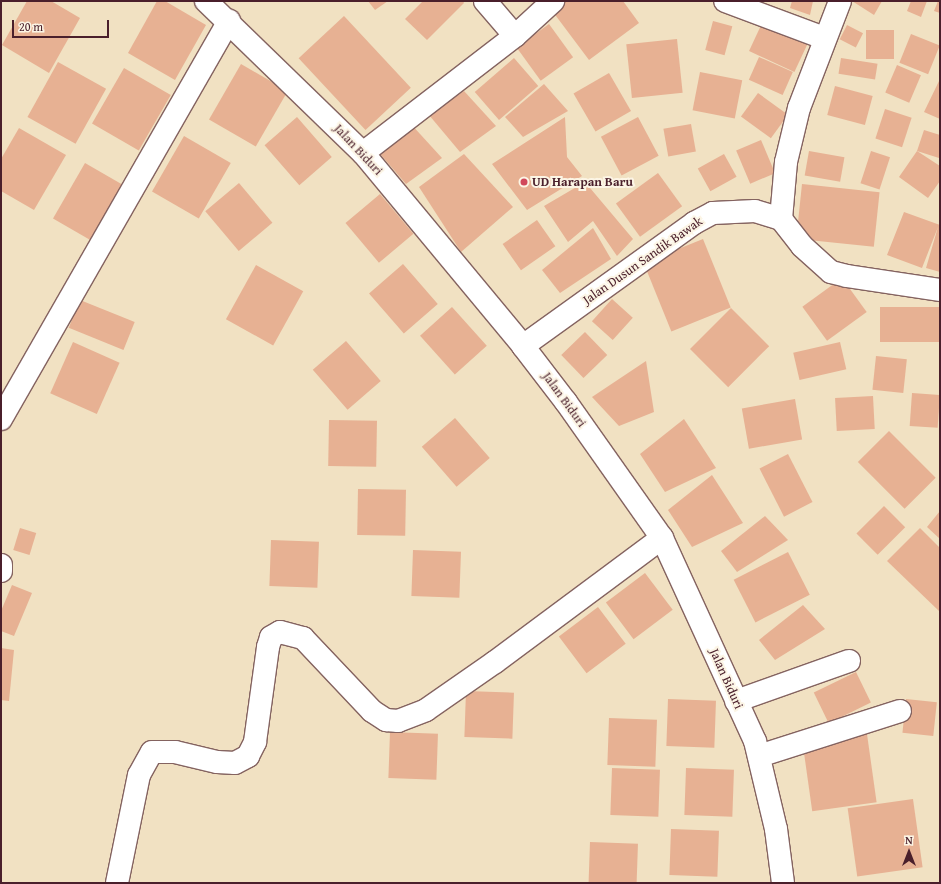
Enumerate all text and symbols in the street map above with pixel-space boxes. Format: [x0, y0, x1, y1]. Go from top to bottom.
scale bar [14, 12, 111, 38]
text: 20 m [19, 18, 43, 35]
street label: Jalan Biduri [330, 121, 386, 179]
place label: UD Harapan Baru [532, 174, 633, 190]
marker: UD Harapan Baru [519, 177, 529, 187]
street label: Jalan Dusun Sandik Bawak [580, 214, 706, 308]
street label: Jalan Biduri [539, 369, 589, 431]
street label: Jalan Biduri [706, 647, 746, 711]
north arrow [889, 832, 929, 872]
text: N [905, 832, 913, 848]

